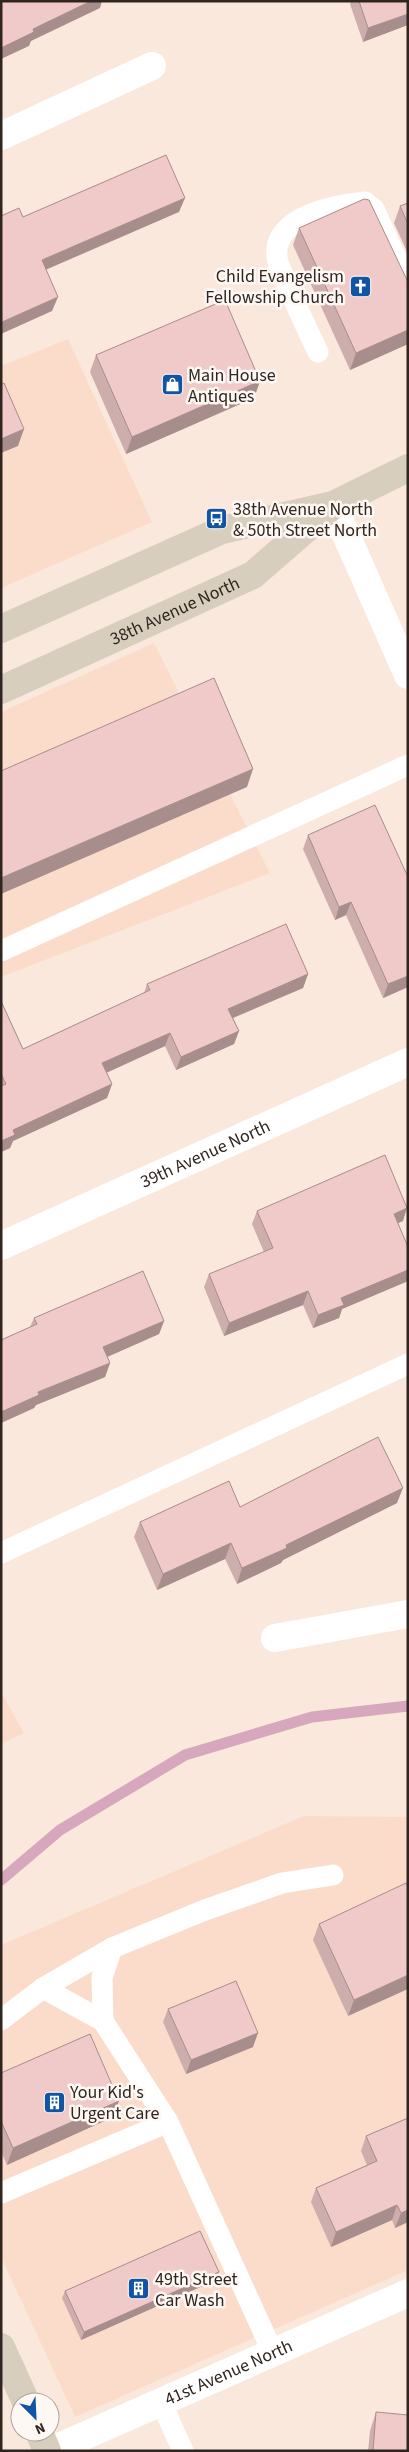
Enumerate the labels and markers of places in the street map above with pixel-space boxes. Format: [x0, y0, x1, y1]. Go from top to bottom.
place label: Child Evangelism Fellowship Church [205, 264, 344, 310]
church icon: Child Evangelism Fellowship Church [348, 274, 372, 298]
place label: Main House Antiques [188, 363, 276, 409]
shop icon: Main House Antiques [160, 373, 184, 397]
place label: 38th Avenue North & 50th Street North [233, 497, 377, 543]
bus stop icon: 38th Avenue North & 50th Street North [205, 507, 229, 531]
place label: Your Kid's Urgent Care [69, 2080, 159, 2126]
building icon: Your Kid's Urgent Care [42, 2090, 66, 2114]
place label: 49th Street Car Wash [155, 2267, 237, 2313]
building icon: 49th Street Car Wash [127, 2277, 151, 2301]

